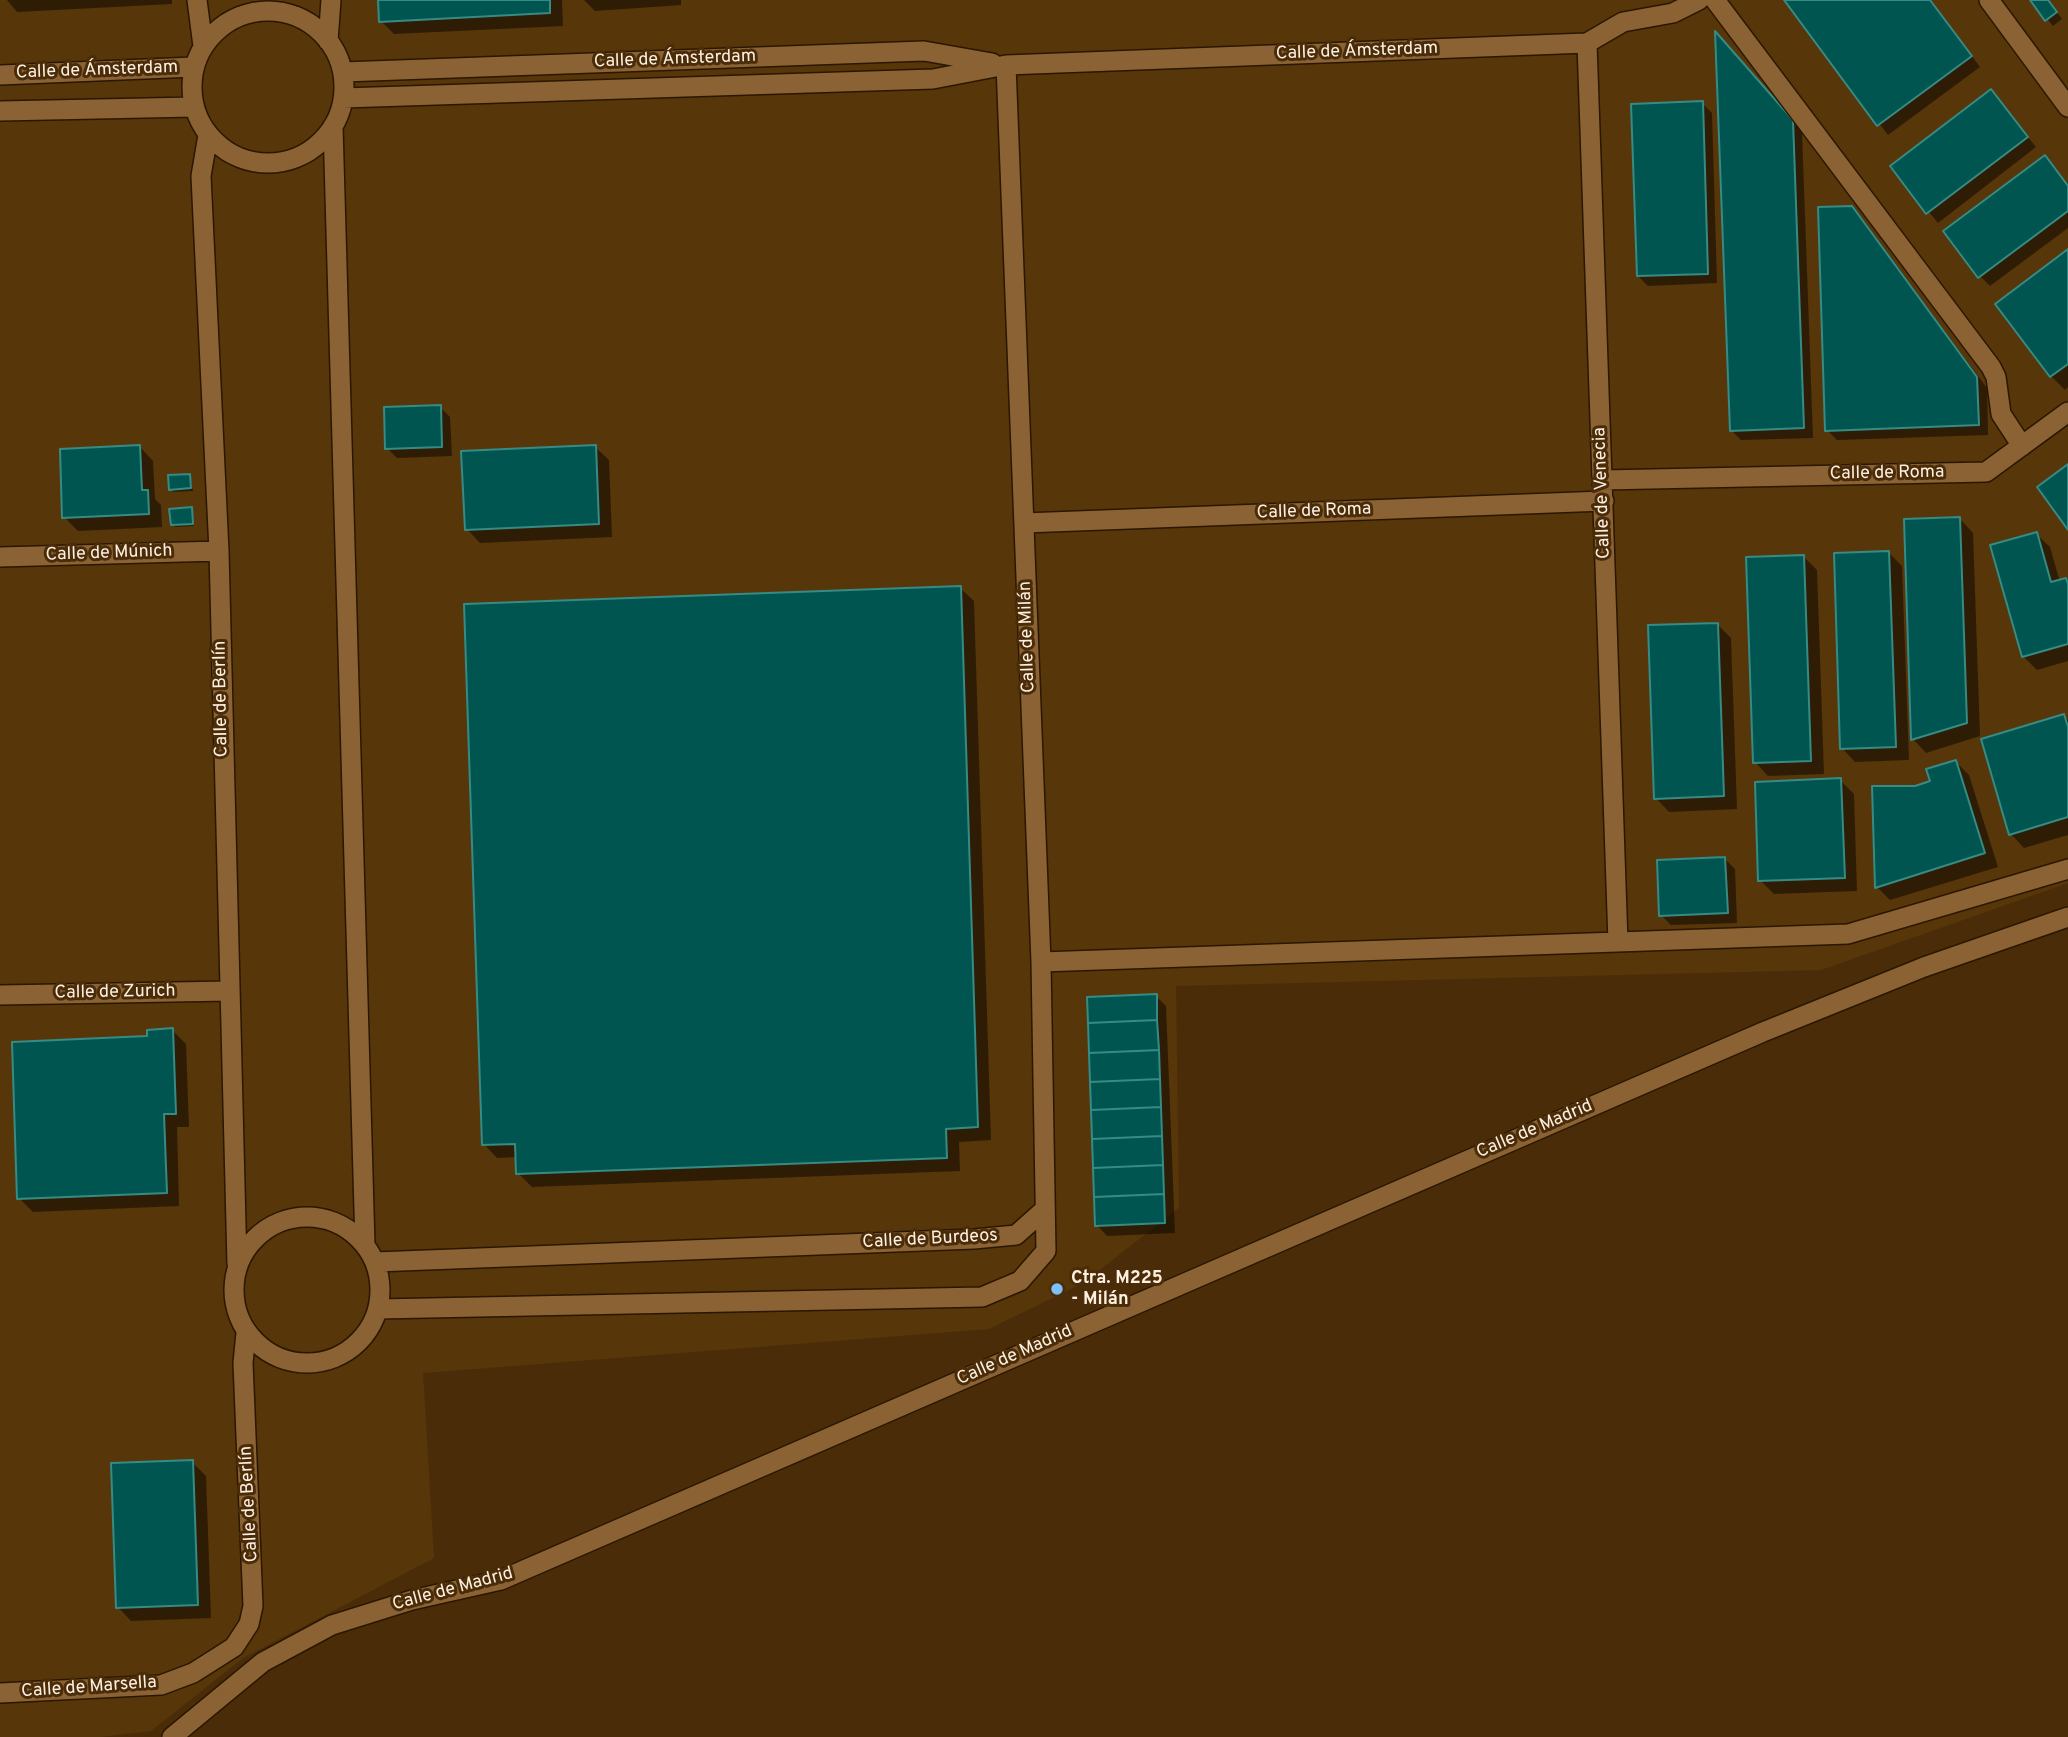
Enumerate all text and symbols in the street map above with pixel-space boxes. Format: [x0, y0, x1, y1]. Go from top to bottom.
street label: Calle de Ámsterdam [1276, 38, 1438, 66]
street label: Calle de Ámsterdam [594, 46, 756, 74]
street label: Calle de Ámsterdam [16, 57, 178, 85]
street label: Calle de Venecia [1590, 427, 1616, 559]
street label: Calle de Roma [1829, 462, 1945, 486]
street label: Calle de Roma [1256, 499, 1372, 525]
street label: Calle de Múnich [45, 541, 173, 567]
street label: Calle de Milán [1015, 581, 1041, 693]
street label: Calle de Berlín [210, 640, 234, 758]
street label: Calle de Zurich [54, 981, 176, 1005]
street label: Calle de Madrid [1474, 1096, 1596, 1164]
street label: Calle de Burdeos [862, 1226, 998, 1254]
place label: Ctra. M225 - Milán [1071, 1268, 1163, 1310]
marker: Ctra. M225 - Milán [1049, 1281, 1065, 1297]
street label: Calle de Madrid [954, 1321, 1076, 1391]
street label: Calle de Berlín [236, 1445, 264, 1563]
street label: Calle de Madrid [390, 1564, 516, 1616]
street label: Calle de Marsella [21, 1672, 157, 1704]

